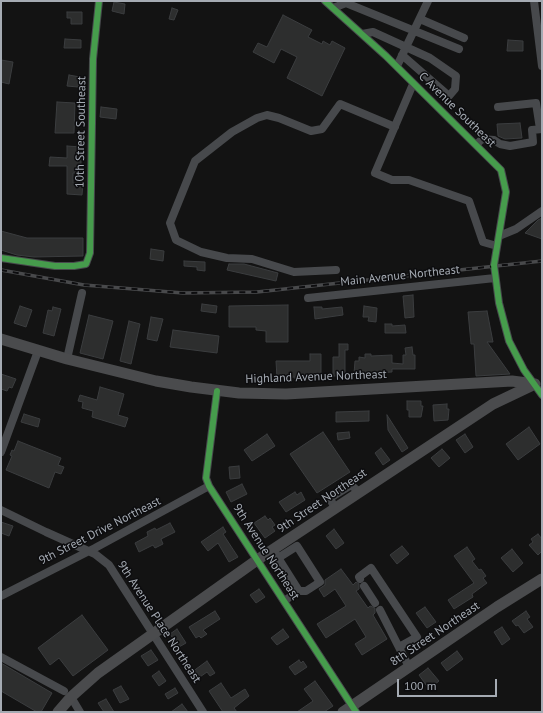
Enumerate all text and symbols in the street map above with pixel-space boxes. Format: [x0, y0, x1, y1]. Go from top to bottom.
street label: C Avenue Southeast [415, 69, 499, 151]
street label: 10th Street Southeast [73, 76, 89, 188]
street label: Main Avenue Northeast [340, 263, 460, 289]
street label: Highland Avenue Northeast [245, 367, 387, 387]
street label: 9th Street Northeast [274, 466, 370, 536]
street label: 9th Street Drive Northeast [37, 494, 163, 568]
street label: 9th Avenue Northeast [230, 501, 302, 603]
street label: 9th Avenue Place Northeast [114, 558, 204, 686]
street label: 8th Street Northeast [387, 599, 483, 669]
scale bar [399, 671, 499, 697]
text: 100 m [404, 678, 437, 693]

